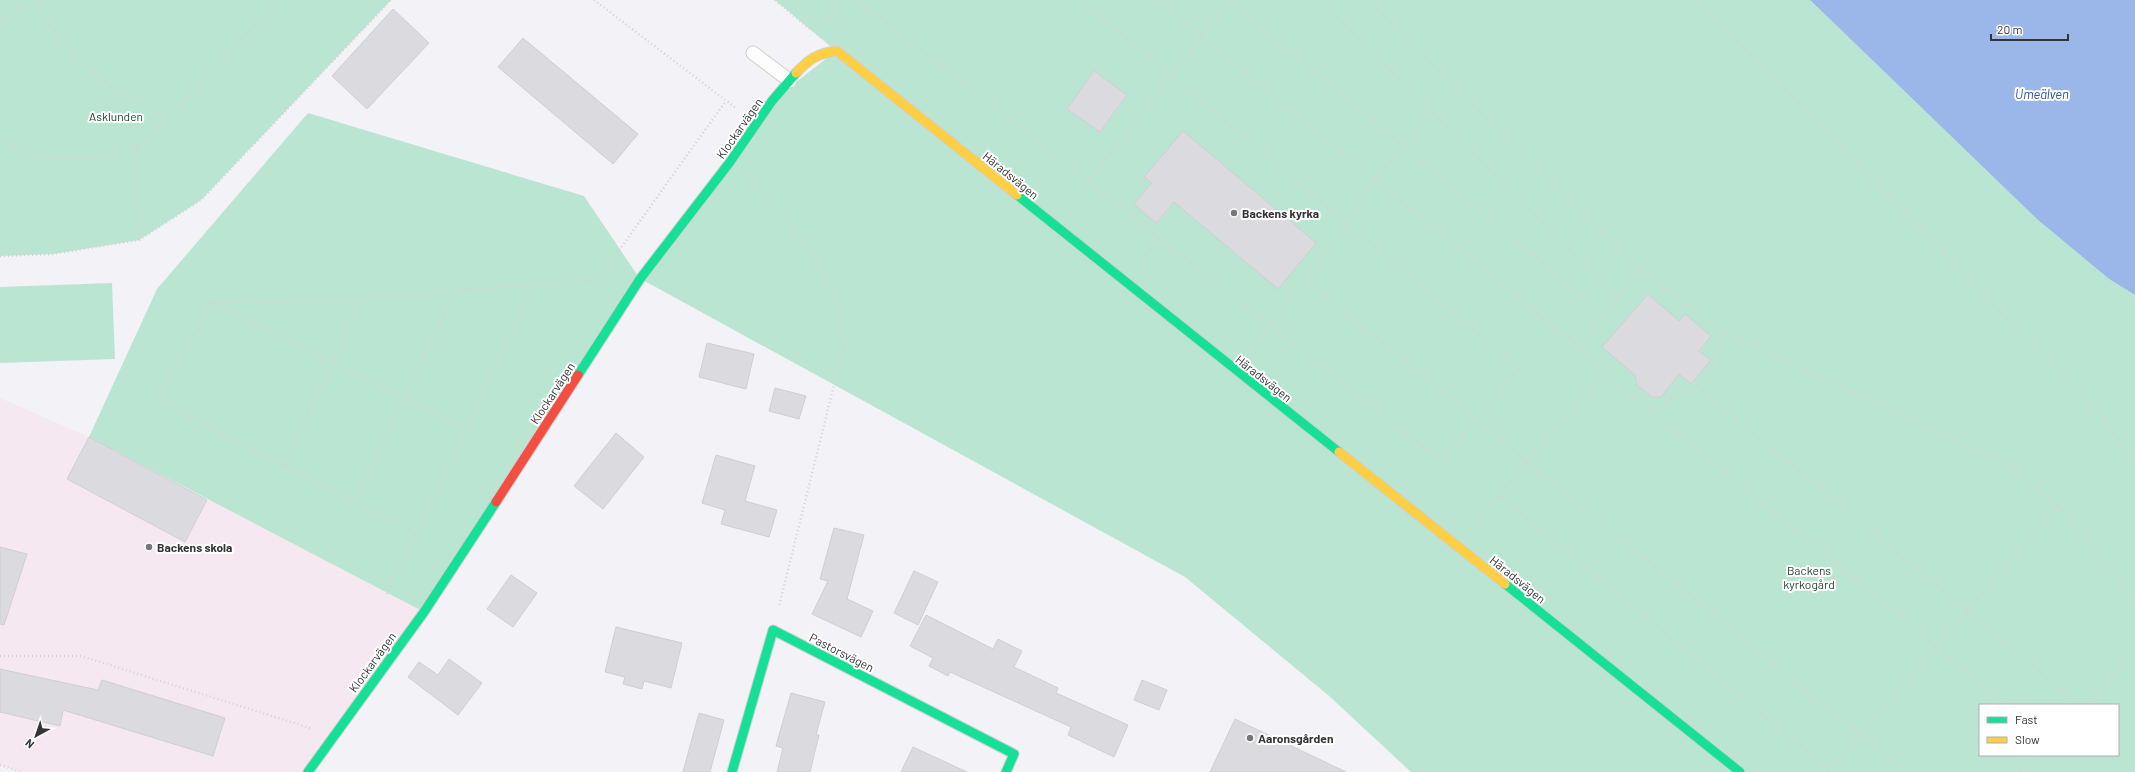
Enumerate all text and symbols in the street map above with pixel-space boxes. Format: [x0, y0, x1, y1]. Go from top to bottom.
scale bar [1991, 16, 2068, 42]
text: 20 m [1997, 22, 2023, 36]
water label: Umeälven [2015, 86, 2069, 102]
street label: Klockarvägen [713, 95, 765, 161]
park label: Asklunden [89, 109, 143, 123]
street label: Häradsvägen [980, 148, 1042, 202]
place label: Backens kyrka [1242, 206, 1319, 220]
marker: Backens kyrka [1229, 208, 1239, 218]
street label: Häradsvägen [1233, 352, 1295, 404]
street label: Klockarvägen [527, 360, 577, 426]
place label: Backens skola [157, 540, 232, 554]
marker: Backens skola [144, 542, 154, 552]
street label: Häradsvägen [1487, 552, 1549, 606]
park label: Backens kyrkogård [1783, 563, 1835, 591]
street label: Klockarvägen [346, 629, 398, 695]
street label: Pastorsvägen [807, 630, 877, 674]
legend [1979, 704, 2119, 756]
text: Fast [2015, 712, 2038, 726]
north arrow [16, 716, 56, 756]
place label: Aaronsgården [1258, 731, 1333, 745]
text: Slow [2015, 732, 2040, 746]
marker: Aaronsgården [1245, 733, 1255, 743]
text: N [22, 737, 36, 751]

